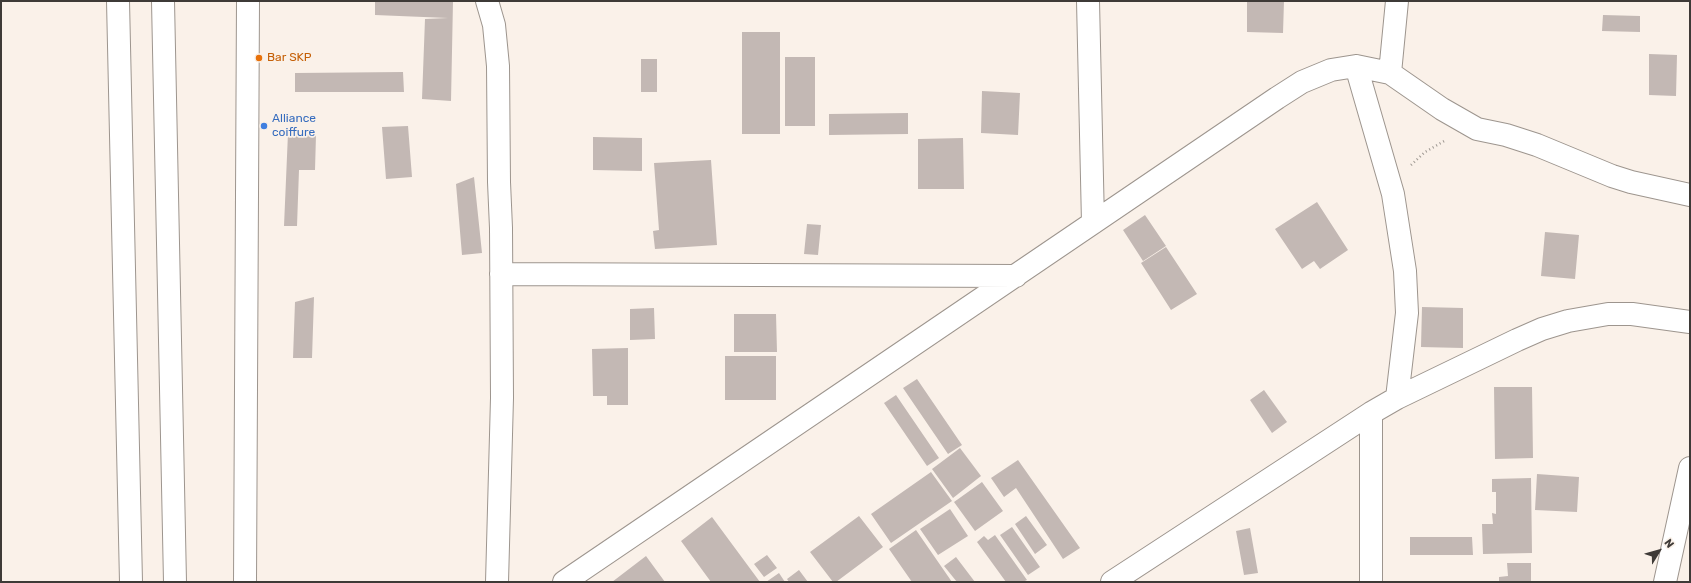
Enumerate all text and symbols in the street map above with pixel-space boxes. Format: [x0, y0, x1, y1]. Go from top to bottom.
place label: Bar SKP [267, 51, 312, 65]
marker: Bar SKP [254, 53, 264, 63]
place label: Alliance coiffure [272, 112, 316, 140]
marker: Alliance coiffure [259, 121, 269, 131]
north arrow [1639, 531, 1679, 571]
text: N [1661, 536, 1677, 551]

